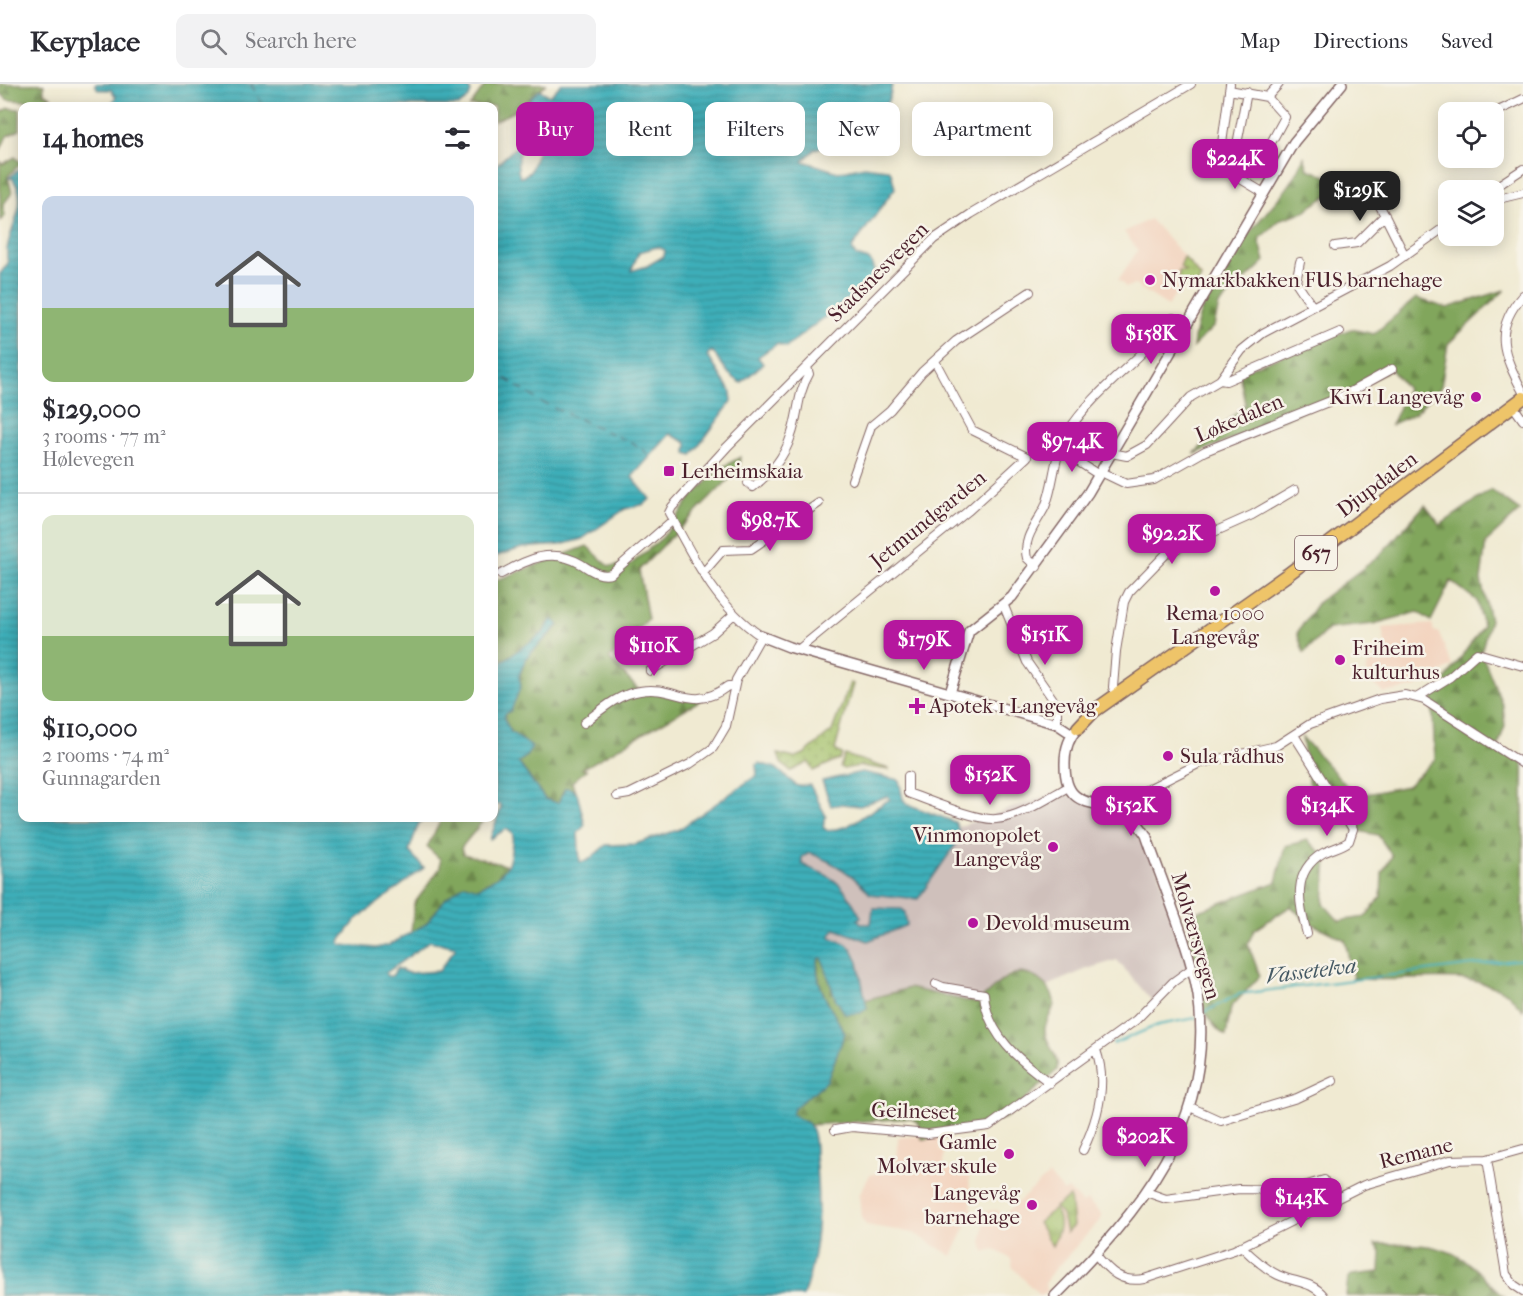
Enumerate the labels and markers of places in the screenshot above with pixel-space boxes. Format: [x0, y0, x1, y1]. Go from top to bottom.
pin: $224K [1193, 139, 1277, 190]
pin: $129K [1318, 171, 1402, 222]
place label: Nymarkbakken FUS barnehage [1162, 268, 1442, 292]
marker: Nymarkbakken FUS barnehage [1143, 273, 1157, 287]
pin: $158K [1109, 314, 1193, 365]
place label: Kiwi Langevåg [1329, 385, 1465, 409]
marker: Kiwi Langevåg [1469, 390, 1483, 404]
pin: $97.4K [1023, 422, 1121, 473]
place label: Lerheimskaia [681, 459, 803, 483]
marker: Lerheimskaia [662, 464, 676, 478]
pin: $98.7K [721, 501, 819, 552]
pin: $92.2K [1123, 514, 1221, 565]
marker: Rema 1000 Langevåg [1208, 584, 1222, 598]
place label: Rema 1000 Langevåg [1165, 601, 1265, 649]
pin: $151K [1003, 615, 1087, 666]
pin: $179K [882, 620, 966, 671]
pin: $110K [612, 626, 696, 677]
place label: Friheim kulturhus [1352, 636, 1440, 684]
marker: Friheim kulturhus [1333, 653, 1347, 667]
place label: Apotek 1 Langevåg [928, 694, 1098, 718]
marker: Apotek 1 Langevåg [910, 699, 924, 713]
place label: Sula rådhus [1180, 744, 1284, 768]
marker: Sula rådhus [1161, 749, 1175, 763]
pin: $152K [948, 755, 1032, 806]
pin: $152K [1089, 786, 1173, 837]
pin: $134K [1285, 786, 1369, 837]
place label: Vinmonopolet Langevåg [912, 823, 1042, 871]
marker: Vinmonopolet Langevåg [1046, 840, 1060, 854]
place label: Devold museum [985, 911, 1130, 935]
marker: Devold museum [966, 916, 980, 930]
pin: $202K [1103, 1117, 1187, 1168]
place label: Gamle Molvær skule [877, 1130, 997, 1178]
marker: Gamle Molvær skule [1002, 1147, 1016, 1161]
pin: $143K [1259, 1178, 1343, 1229]
place label: Langevåg barnehage [924, 1181, 1021, 1229]
marker: Langevåg barnehage [1025, 1198, 1039, 1212]

